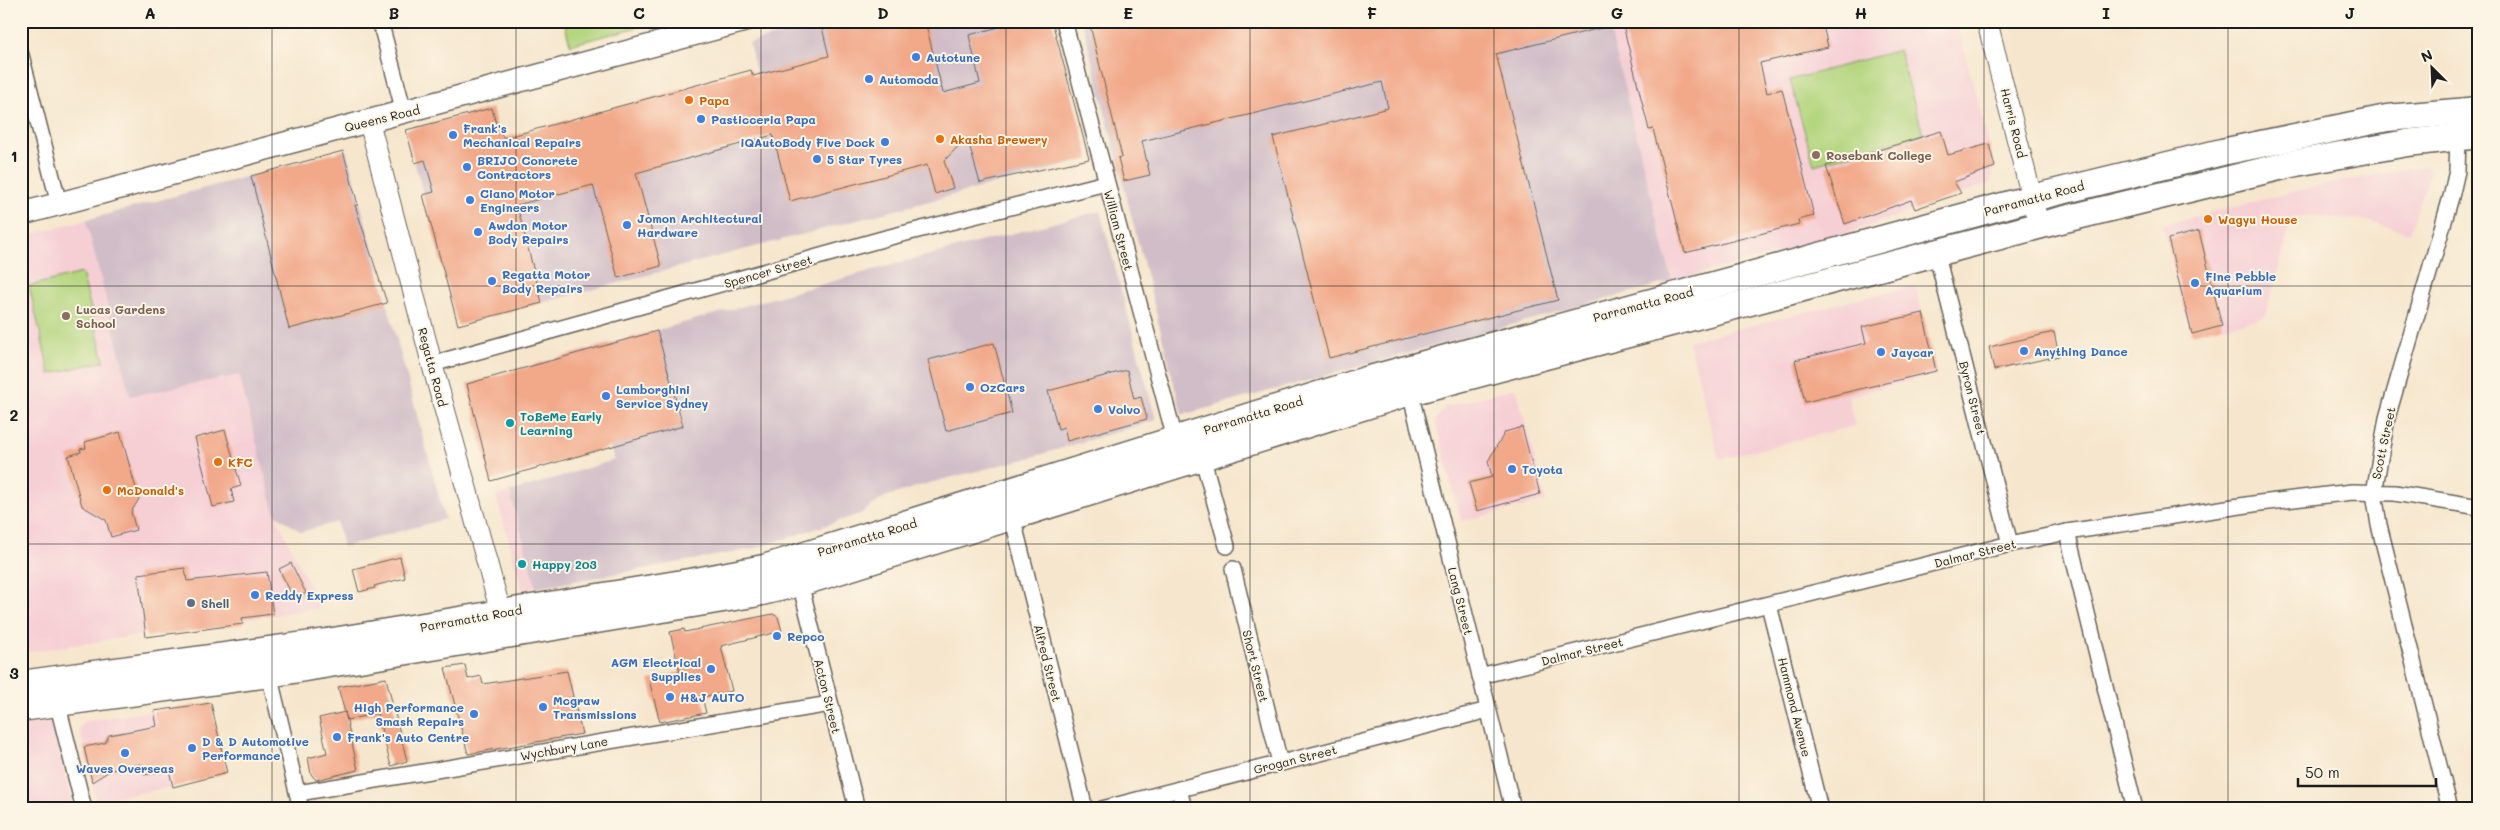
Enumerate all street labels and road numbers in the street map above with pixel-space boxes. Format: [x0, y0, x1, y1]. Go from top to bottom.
street label: Harris Road [1998, 86, 2030, 160]
street label: Queens Road [343, 101, 422, 135]
street label: Parramatta Road [1982, 177, 2086, 219]
street label: William Street [1101, 188, 1137, 272]
street label: Spencer Street [722, 251, 814, 291]
street label: Parramatta Road [1591, 283, 1695, 325]
street label: Regatta Road [415, 326, 451, 409]
street label: Byron Street [1956, 359, 1990, 437]
street label: Parramatta Road [1201, 392, 1305, 438]
street label: Scott Street [2368, 405, 2398, 481]
street label: Parramatta Road [815, 514, 919, 560]
street label: Dalmar Street [1932, 535, 2018, 571]
street label: Lang Street [1445, 565, 1477, 637]
street label: Parramatta Road [419, 601, 524, 635]
street label: Alfred Street [1031, 623, 1065, 703]
street label: Short Street [1239, 628, 1273, 704]
street label: Dalmar Street [1539, 633, 1625, 669]
street label: Hammond Avenue [1775, 656, 1815, 758]
street label: Acton Street [811, 657, 845, 735]
street label: Wychbury Lane [519, 732, 609, 764]
street label: Grogan Street [1252, 741, 1338, 777]

